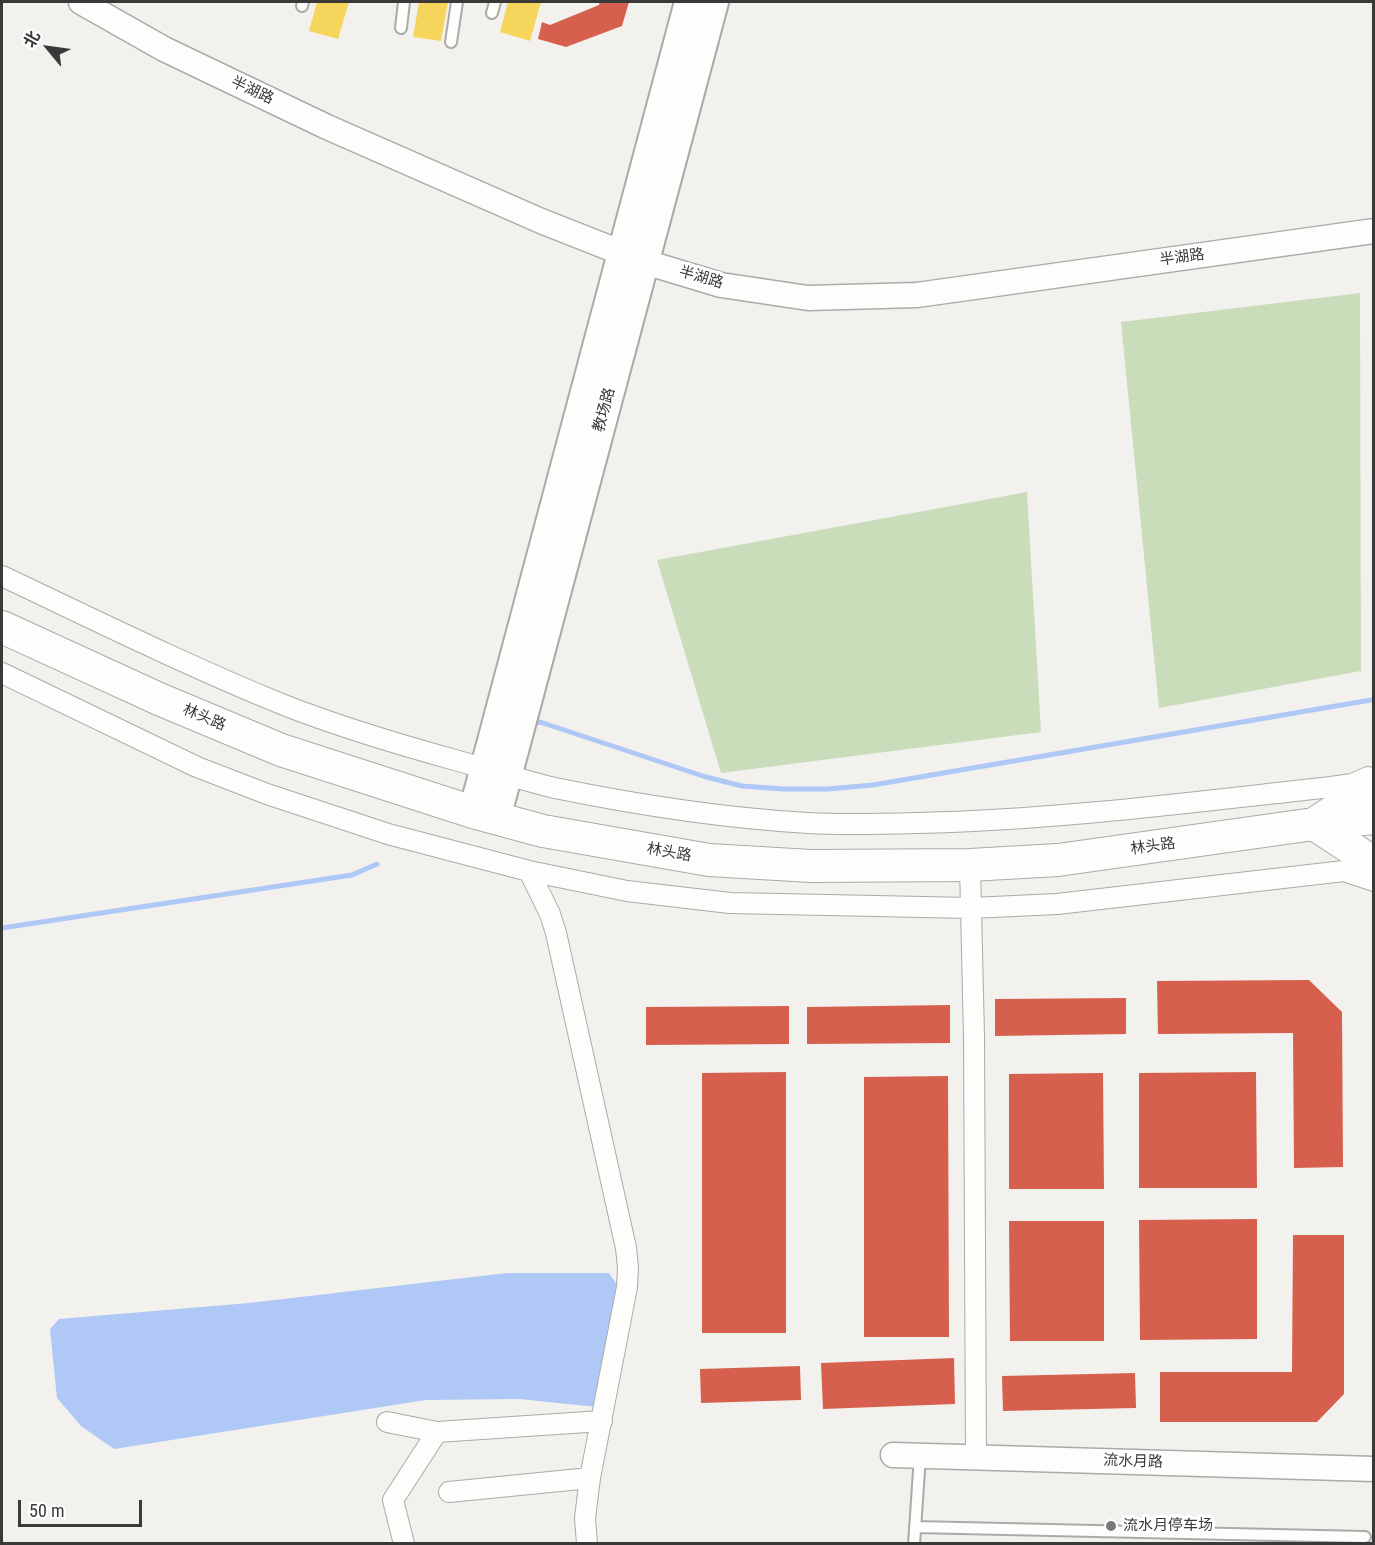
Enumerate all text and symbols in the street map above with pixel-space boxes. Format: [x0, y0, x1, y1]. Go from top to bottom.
north arrow [18, 18, 78, 78]
text: 北 [20, 27, 44, 51]
street label: 半湖路 [228, 73, 276, 109]
street label: 半湖路 [1158, 246, 1206, 270]
street label: 半湖路 [677, 263, 725, 293]
street label: 教场路 [590, 386, 620, 434]
street label: 林头路 [180, 701, 228, 735]
street label: 林头路 [1129, 835, 1177, 859]
street label: 林头路 [645, 840, 693, 866]
street label: 流水月路 [1103, 1452, 1163, 1472]
scale bar [21, 1488, 146, 1526]
text: 50 m [29, 1500, 64, 1521]
place label: 流水月停车场 [1123, 1517, 1213, 1535]
marker: 流水月停车场 [1104, 1519, 1118, 1533]

